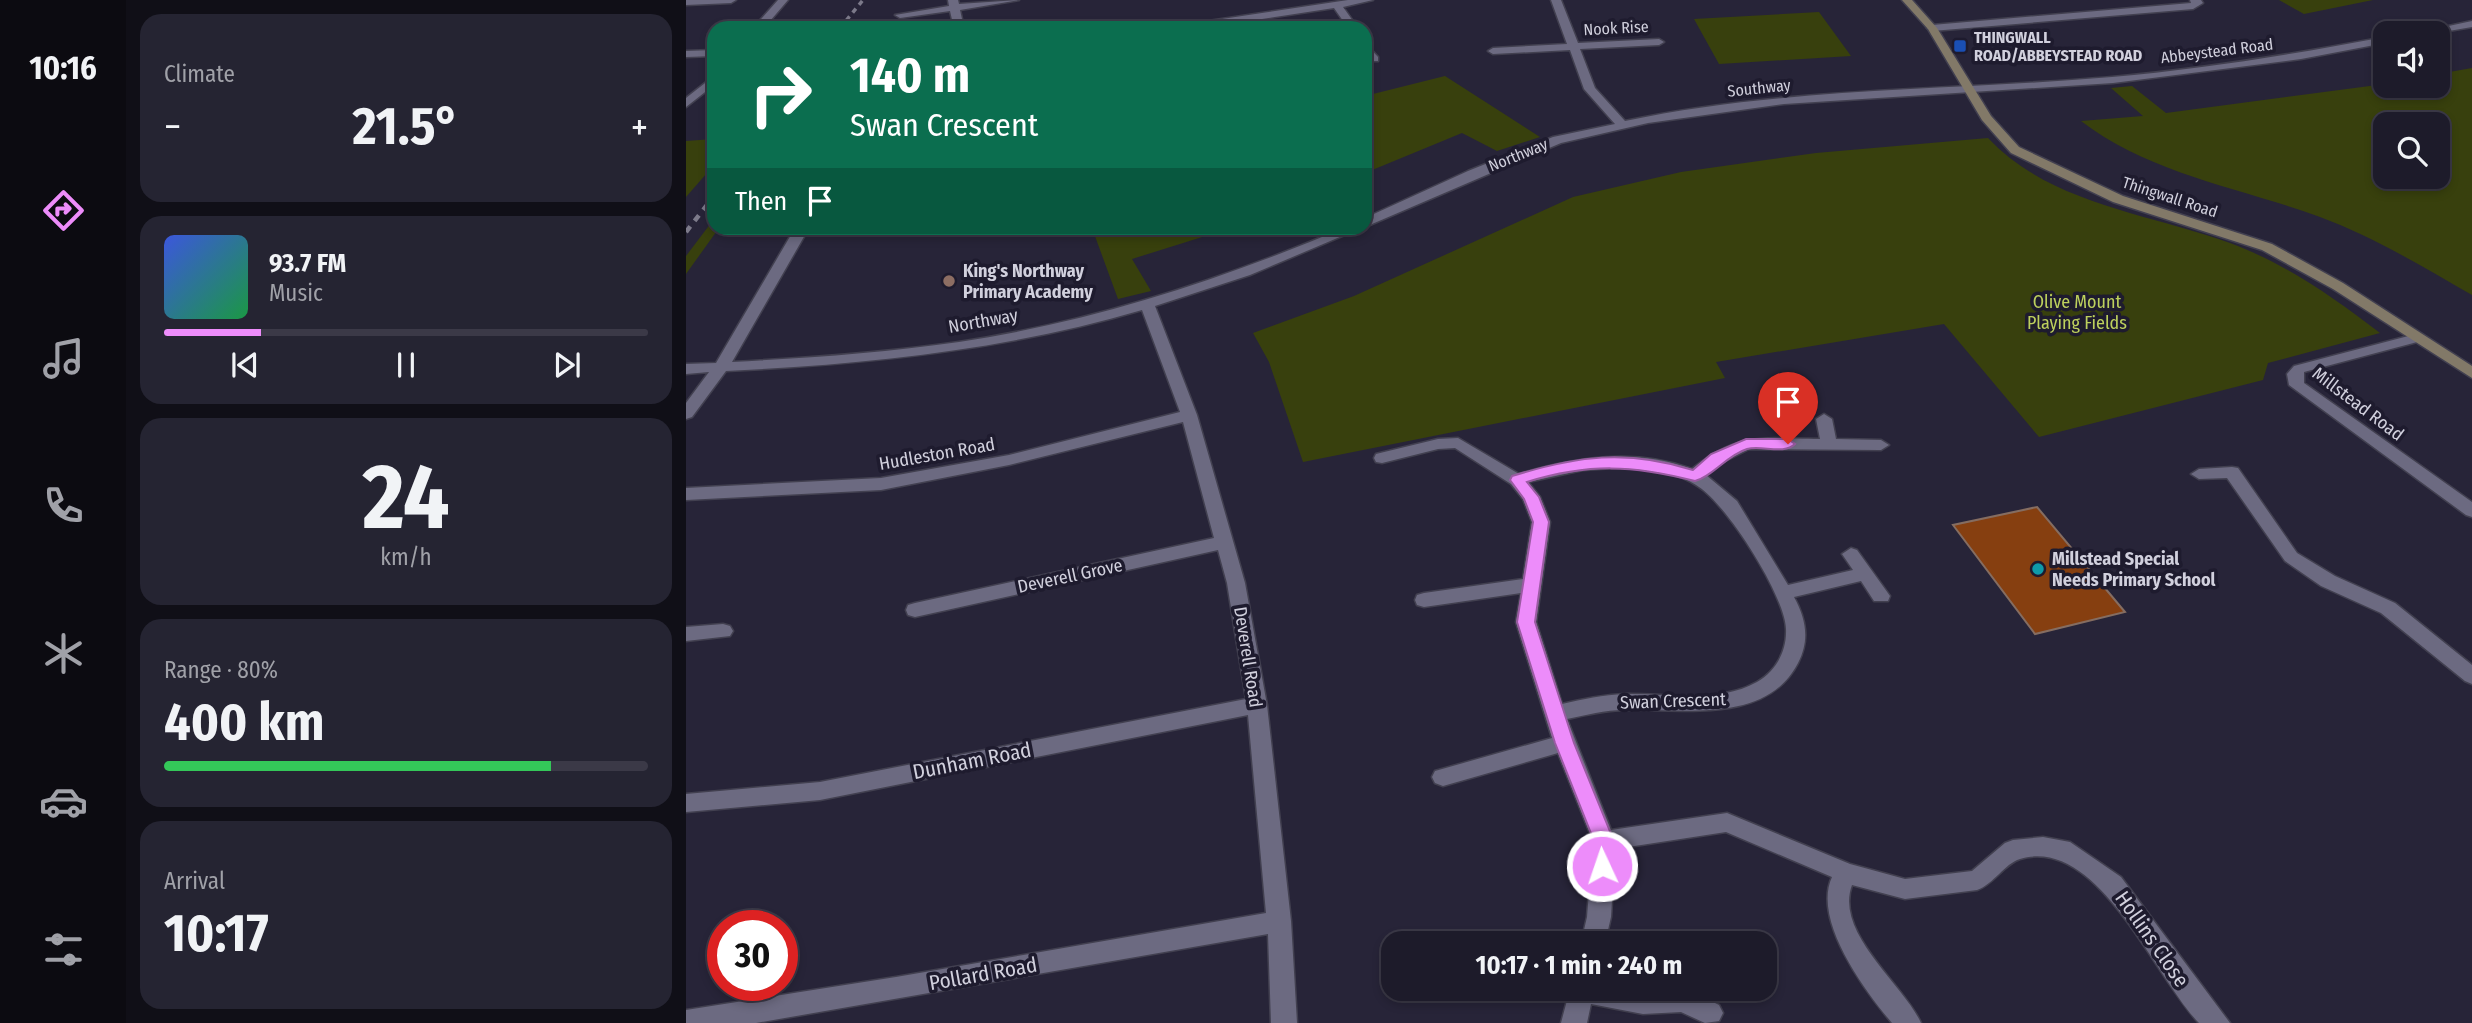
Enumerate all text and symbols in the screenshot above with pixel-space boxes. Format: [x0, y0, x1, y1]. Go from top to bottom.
street label: Nook Rise [1583, 17, 1649, 39]
map controls [2373, 21, 2450, 189]
button: sound [2373, 21, 2450, 98]
place label: THINGWALL ROAD/ABBEYSTEAD ROAD [1974, 28, 2143, 65]
street label: Abbeystead Road [2160, 35, 2274, 67]
marker: THINGWALL ROAD/ABBEYSTEAD ROAD [1952, 38, 1968, 54]
text: 140 m [850, 46, 970, 105]
text: 10:16 [29, 49, 97, 87]
icon: right [735, 49, 826, 140]
text: Climate [164, 60, 235, 88]
street label: Southway [1726, 75, 1792, 101]
text: 21.5° [352, 95, 459, 158]
text: − [164, 104, 181, 150]
text: + [631, 104, 648, 150]
text: Swan Crescent [850, 106, 1038, 144]
button: search [2373, 112, 2450, 189]
street label: Northway [1486, 134, 1551, 175]
street label: Thingwall Road [2120, 173, 2220, 221]
icon: arrive [801, 182, 839, 220]
icon: directions [39, 186, 88, 235]
text: Then [735, 186, 787, 217]
text: 93.7 FM [269, 248, 346, 279]
place label: King's Northway Primary Academy [963, 260, 1093, 303]
marker: King's Northway Primary Academy [941, 273, 957, 289]
text: Music [269, 279, 323, 307]
park label: Olive Mount Playing Fields [2027, 291, 2127, 334]
street label: Northway [947, 304, 1019, 338]
icon: music [39, 334, 88, 383]
icon: previous [226, 346, 264, 384]
icon: pause [387, 346, 425, 384]
icon: next [548, 346, 586, 384]
street label: Millstead Road [2308, 362, 2408, 446]
pin [1758, 372, 1818, 444]
icon: arrive [1769, 383, 1807, 421]
street label: Hudleston Road [877, 433, 997, 475]
text: 24 [362, 443, 450, 552]
icon: phone [39, 481, 88, 530]
text: km/h [380, 543, 432, 571]
place label: Millstead Special Needs Primary School [2052, 548, 2216, 591]
street label: Deverell Grove [1015, 554, 1125, 598]
marker: Millstead Special Needs Primary School [2030, 561, 2046, 577]
street label: Deverell Road [1229, 605, 1267, 709]
icon: climate [39, 629, 88, 678]
text: Range · 80% [164, 656, 278, 684]
street label: Swan Crescent [1620, 688, 1726, 714]
text: 400 km [164, 691, 324, 754]
street label: Dunham Road [911, 737, 1033, 785]
icon: car [39, 777, 88, 826]
position arrow [1565, 829, 1639, 903]
text: Arrival [164, 867, 225, 895]
street label: Hollins Close [2109, 886, 2195, 992]
text: 10:17 [164, 902, 269, 965]
speed limit sign: 30 [707, 910, 798, 1001]
icon: filters [39, 925, 88, 974]
text: 10:17 · 1 min · 240 m [1476, 950, 1682, 981]
street label: Pollard Road [927, 952, 1039, 996]

